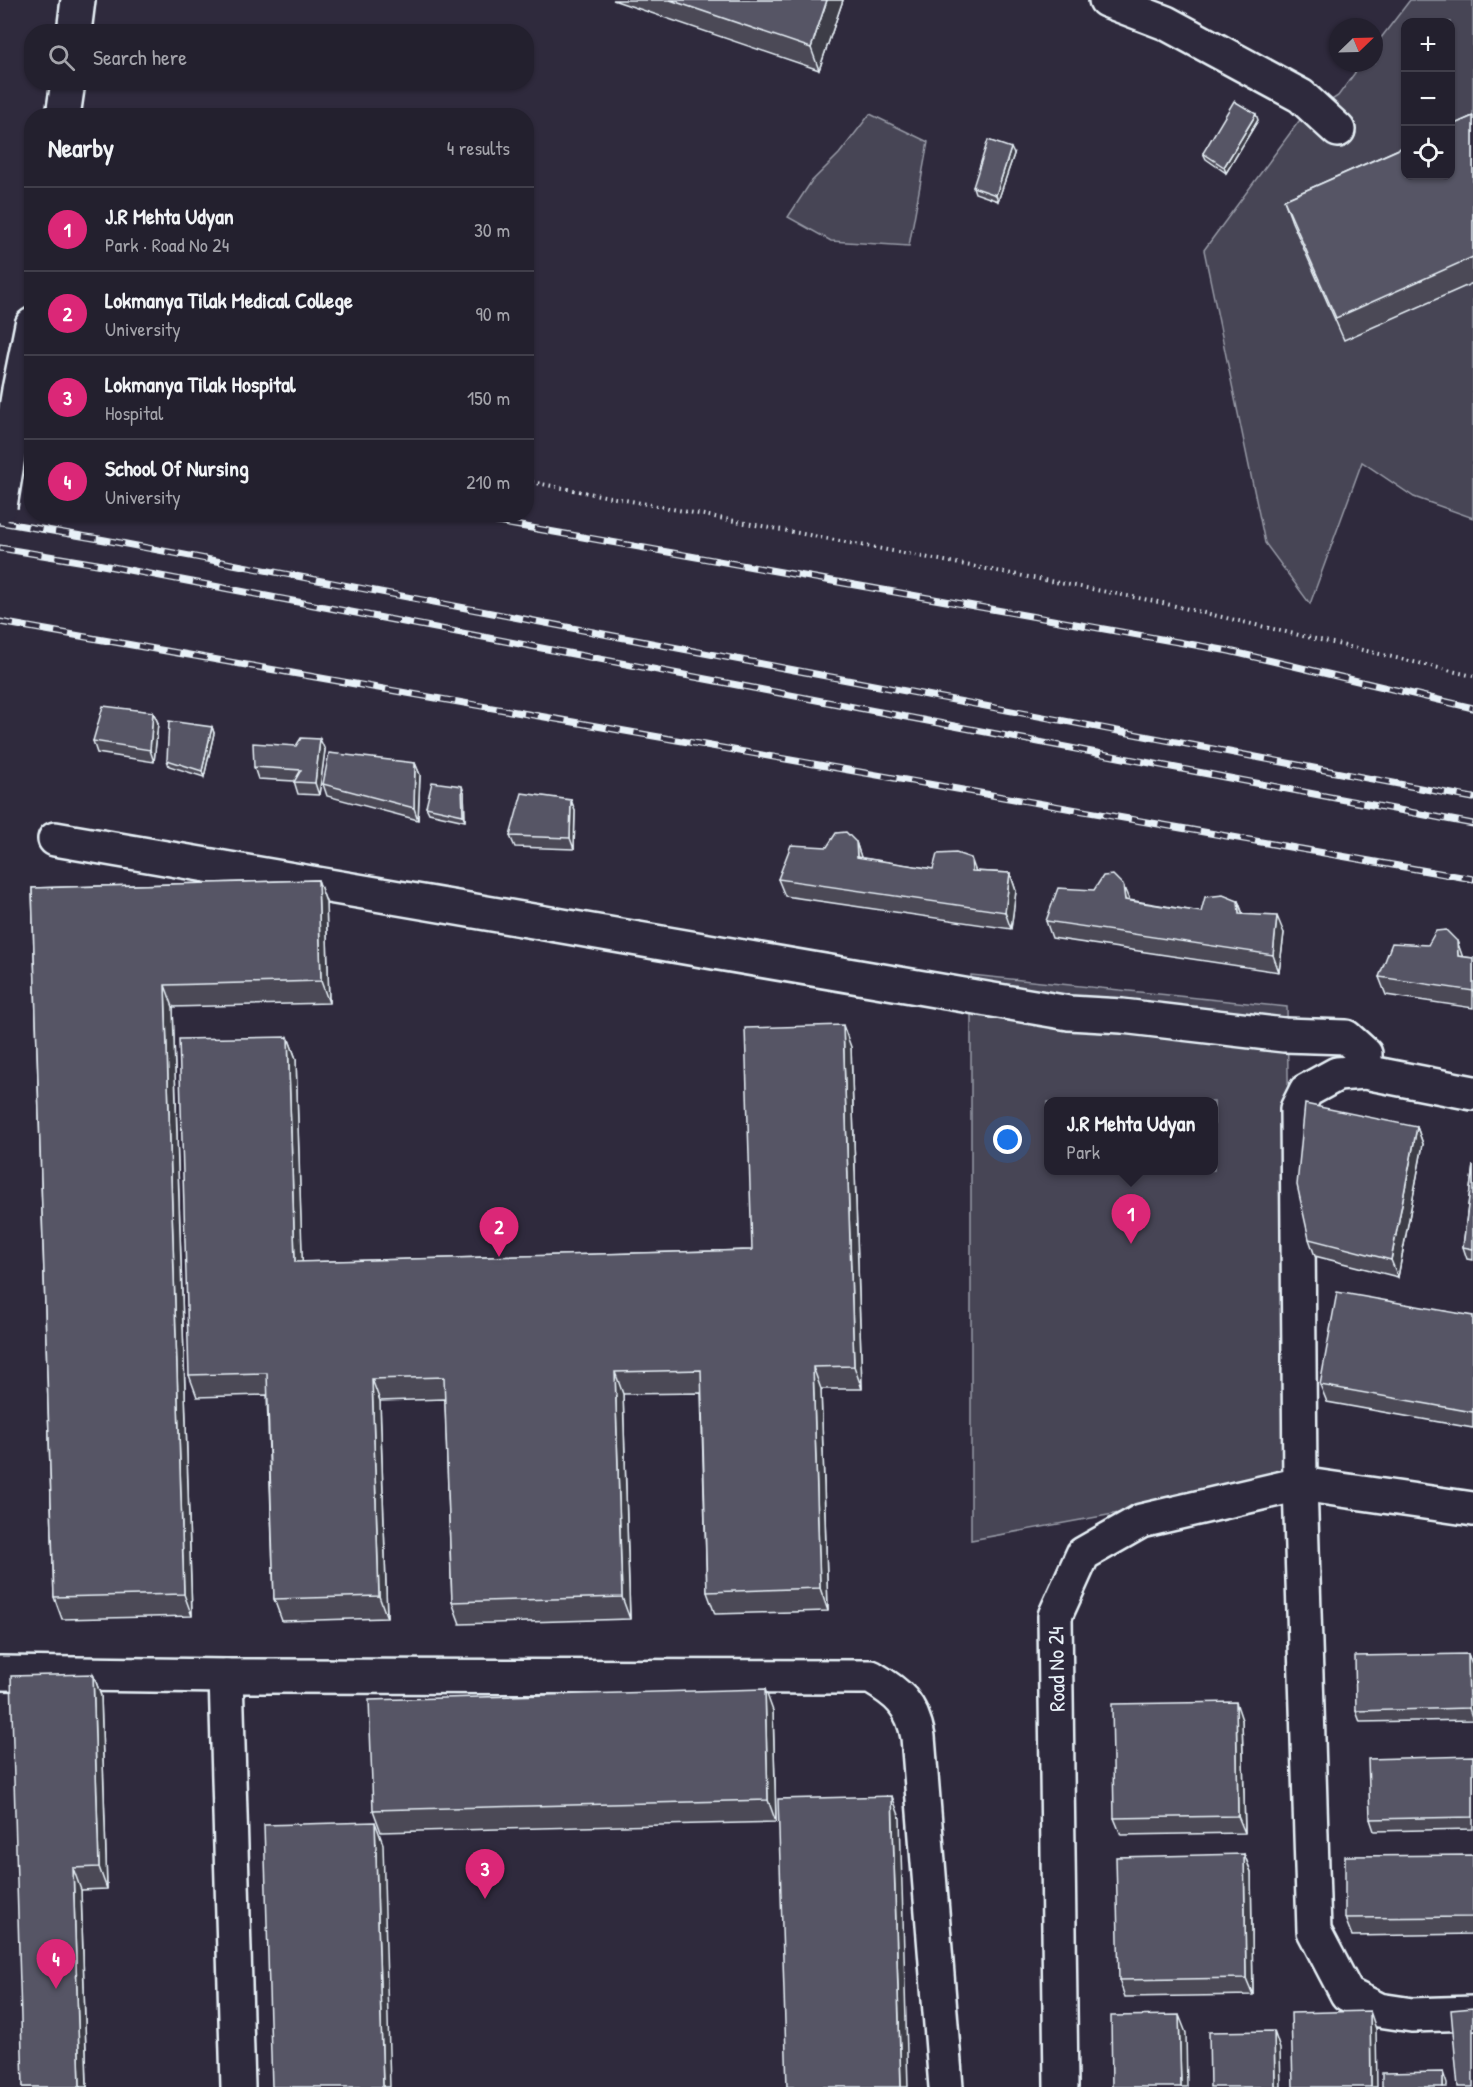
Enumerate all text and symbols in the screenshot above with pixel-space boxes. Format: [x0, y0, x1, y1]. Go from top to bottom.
north arrow [1329, 18, 1383, 72]
map controls [1401, 18, 1455, 180]
button: + [1401, 18, 1455, 72]
search box [24, 24, 534, 90]
icon: search [45, 41, 78, 74]
text: Search here [93, 42, 187, 72]
button: − [1401, 72, 1455, 126]
button: locate [1401, 126, 1455, 180]
text: Nearby [48, 130, 114, 165]
text: 4 results [447, 134, 510, 161]
text: J.R Mehta Udyan [105, 201, 234, 231]
text: 1 [64, 216, 71, 243]
text: 30 m [474, 216, 510, 243]
text: Park · Road No 24 [105, 231, 229, 258]
text: Lokmanya Tilak Medical College [105, 285, 353, 315]
text: 2 [63, 300, 72, 327]
text: 90 m [476, 300, 510, 327]
text: University [105, 315, 181, 342]
text: Lokmanya Tilak Hospital [105, 369, 296, 399]
text: 3 [63, 384, 72, 411]
text: 150 m [467, 384, 510, 411]
text: Hospital [105, 399, 163, 426]
text: School Of Nursing [105, 453, 249, 483]
text: 4 [64, 468, 71, 495]
text: 210 m [466, 468, 510, 495]
text: University [105, 483, 181, 510]
popup [1044, 1097, 1218, 1175]
text: J.R Mehta Udyan [1067, 1108, 1195, 1138]
your location [993, 1125, 1022, 1154]
text: Park [1067, 1138, 1100, 1165]
pin: 1 [1112, 1194, 1150, 1244]
pin: 2 [480, 1208, 518, 1257]
street label: Road No 24 [1040, 1626, 1072, 1712]
pin: 3 [466, 1850, 504, 1899]
pin: 4 [36, 1940, 76, 1989]

